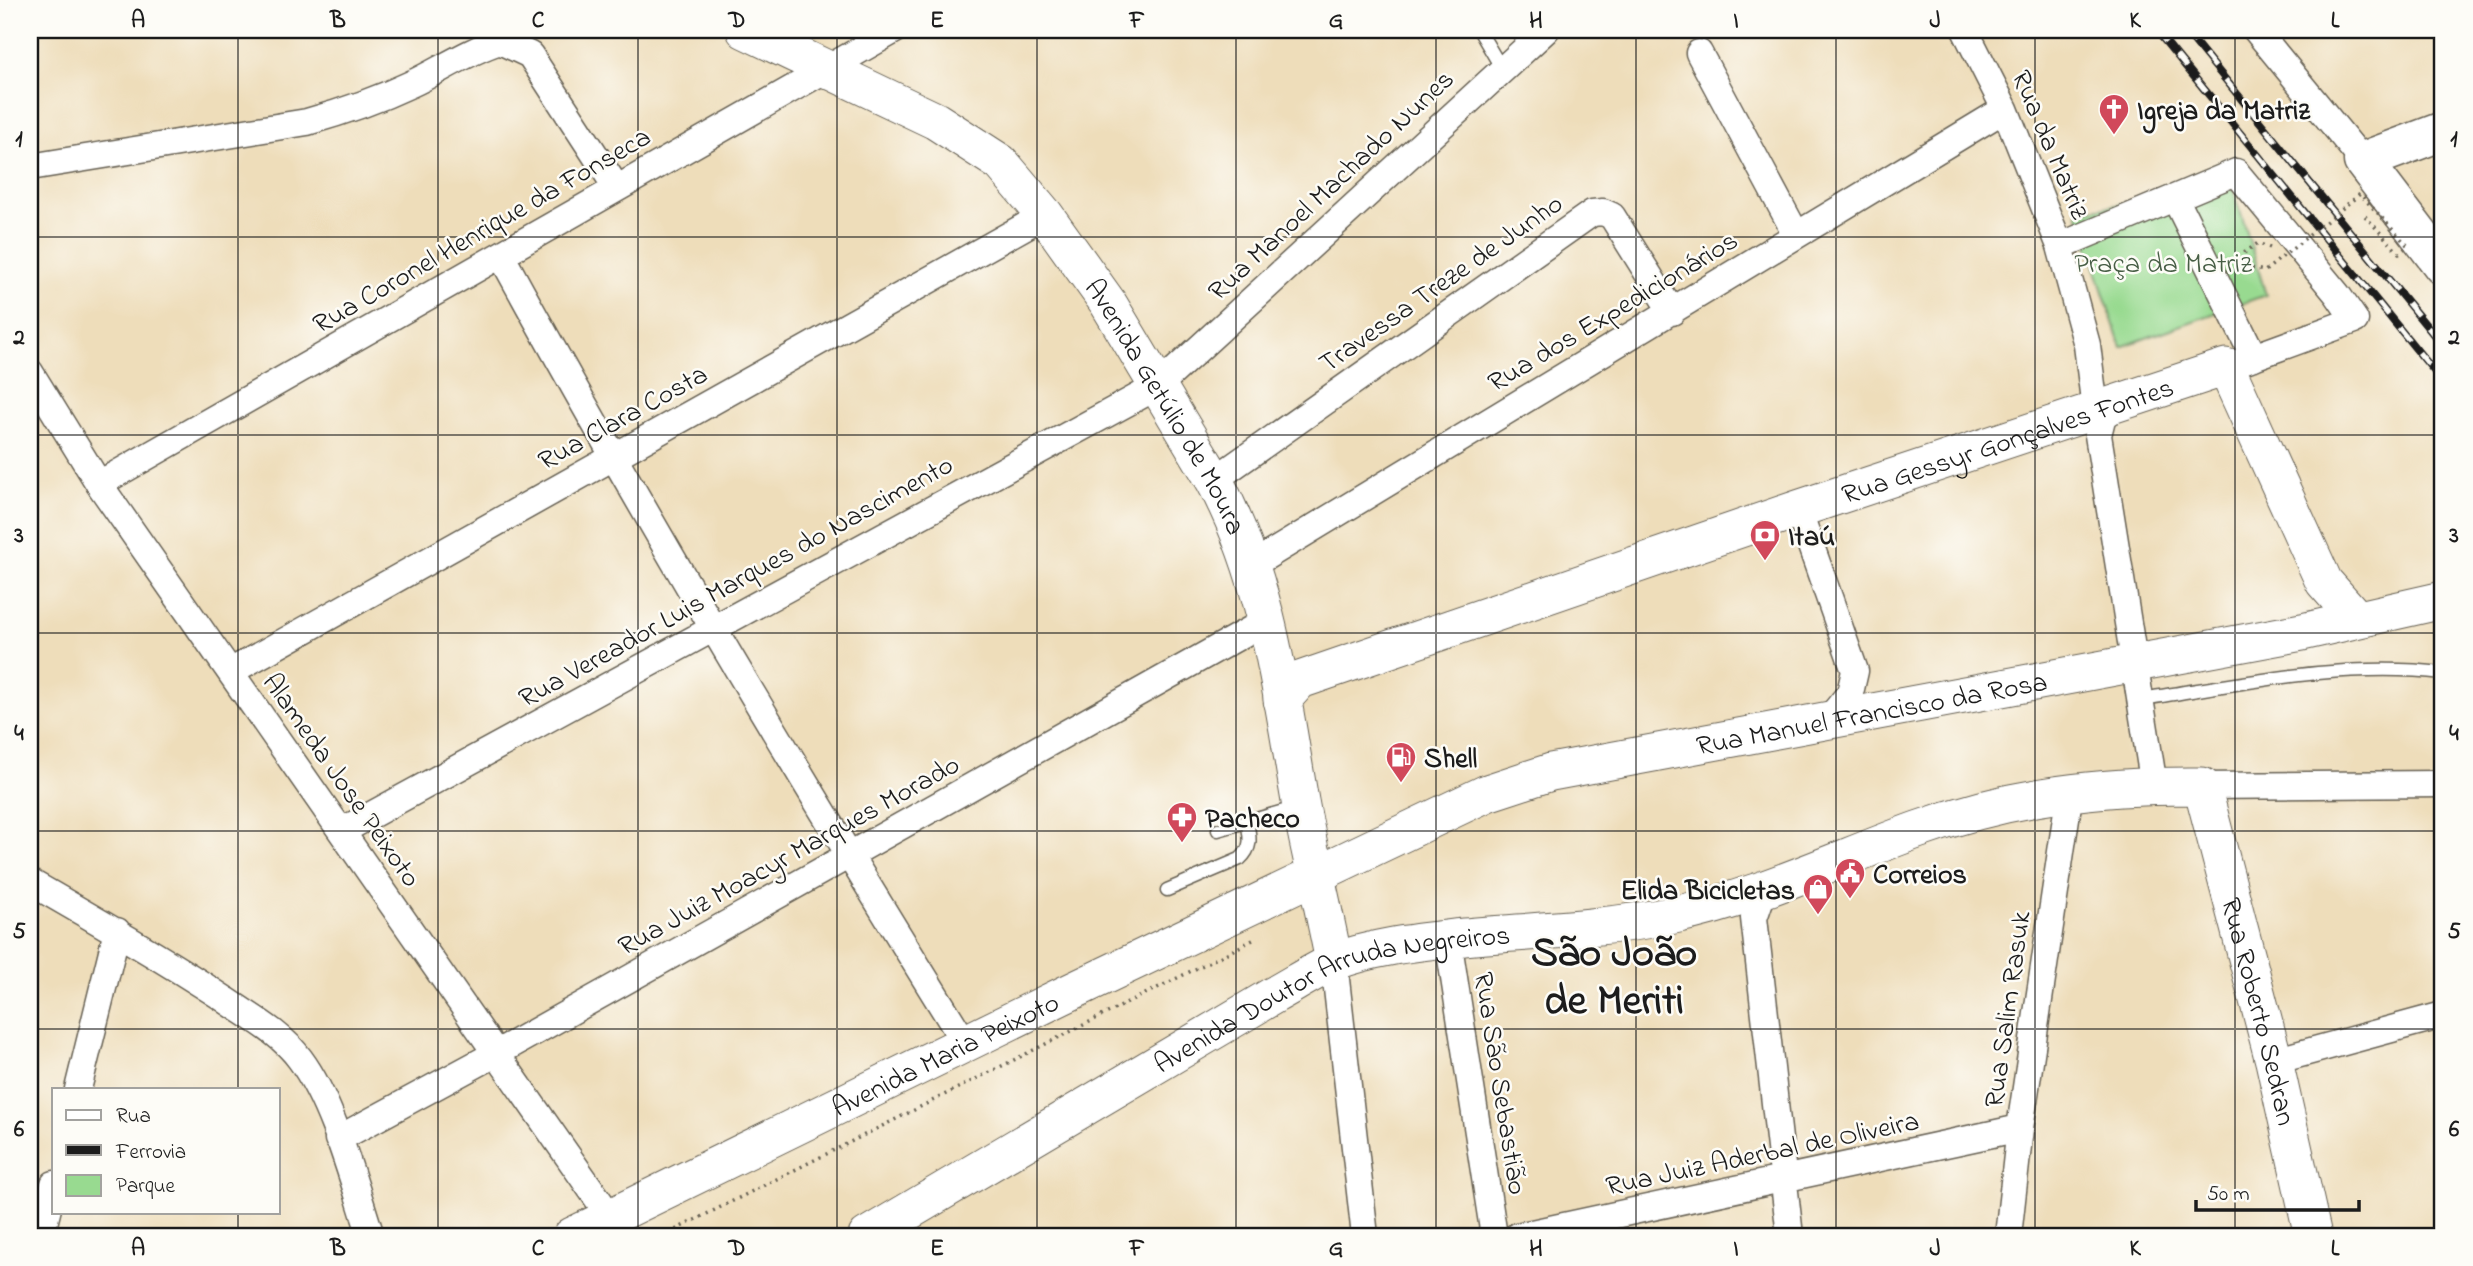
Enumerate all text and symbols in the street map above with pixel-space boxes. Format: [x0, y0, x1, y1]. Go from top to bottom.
text: A [131, 5, 145, 38]
text: B [329, 5, 346, 38]
text: C [532, 5, 545, 38]
text: D [728, 5, 745, 38]
text: E [930, 5, 944, 38]
text: F [1129, 5, 1145, 38]
text: G [1329, 5, 1343, 38]
text: H [1529, 5, 1543, 38]
text: I [1733, 5, 1739, 38]
text: J [1929, 5, 1941, 38]
text: K [2129, 5, 2141, 38]
text: L [2331, 5, 2340, 38]
street label: Rua Manoel Machado Nunes [1200, 61, 1465, 312]
street label: Rua da Matriz [1999, 64, 2099, 227]
church icon: Igreja da Matriz [2097, 92, 2131, 136]
place label: Igreja da Matriz [2137, 92, 2311, 134]
street label: Rua Coronel Henrique da Fonseca [306, 118, 659, 346]
text: 1 [15, 124, 23, 157]
text: 1 [2450, 124, 2458, 157]
street label: Travessa Treze de Junho [1312, 185, 1572, 385]
street label: Rua dos Expedicionários [1481, 222, 1747, 404]
park label: Praça da Matriz [2074, 245, 2252, 286]
street label: Avenida Getúlio de Moura [1073, 271, 1254, 542]
text: 2 [12, 322, 25, 355]
text: 2 [2447, 322, 2460, 355]
street label: Rua Clara Costa [531, 355, 716, 483]
street label: Rua Gessyr Gonçalves Fontes [1837, 369, 2180, 517]
street label: Rua Vereador Luis Marques do Nascimento [512, 446, 962, 720]
bank icon: Itaú [1748, 518, 1782, 562]
place label: Itaú [1788, 518, 1835, 559]
text: 3 [13, 520, 24, 553]
text: 3 [2448, 520, 2459, 553]
street label: Rua Manuel Francisco da Rosa [1693, 663, 2051, 768]
street label: Alameda Jose Peixoto [251, 665, 430, 897]
text: 4 [14, 718, 24, 751]
text: 4 [2449, 718, 2459, 751]
fuel station icon: Shell [1384, 740, 1418, 784]
place label: Shell [1424, 740, 1478, 781]
street label: Rua Juiz Moacyr Marques Morado [611, 746, 968, 968]
pharmacy icon: Pacheco [1165, 800, 1199, 844]
place label: Pacheco [1205, 800, 1300, 841]
public building icon: Correios [1833, 856, 1867, 900]
place label: Correios [1873, 856, 1967, 897]
place label: Elida Bicicletas [1621, 872, 1795, 913]
shop icon: Elida Bicicletas [1801, 872, 1835, 916]
street label: Rua Roberto Sedran [2208, 894, 2305, 1130]
street label: Rua Salim Rasuk [1975, 908, 2044, 1110]
text: 5 [12, 916, 26, 949]
street label: Avenida Doutor Arruda Negreiros [1147, 916, 1512, 1086]
text: 5 [2447, 916, 2461, 949]
district label: São João de Meriti [1531, 924, 1697, 1033]
street label: Rua São Sebastião [1461, 969, 1536, 1198]
street label: Avenida Maria Peixoto [826, 984, 1067, 1130]
legend [52, 1088, 280, 1214]
text: Rua [116, 1102, 151, 1132]
street label: Rua Juiz Aderbal de Oliveira [1602, 1102, 1923, 1209]
text: 6 [14, 1114, 25, 1147]
text: 6 [2449, 1114, 2460, 1147]
text: Ferrovia [115, 1138, 186, 1168]
scale bar [2196, 1168, 2359, 1212]
text: Parque [116, 1172, 175, 1202]
text: 50 m [2207, 1180, 2250, 1210]
text: A [131, 1233, 145, 1266]
text: B [329, 1233, 346, 1266]
text: C [532, 1233, 545, 1266]
text: D [728, 1233, 745, 1266]
text: E [930, 1233, 944, 1266]
text: F [1129, 1233, 1145, 1266]
text: G [1329, 1233, 1343, 1266]
text: H [1529, 1233, 1543, 1266]
text: I [1733, 1233, 1739, 1266]
text: J [1929, 1233, 1941, 1266]
text: K [2129, 1233, 2141, 1266]
text: L [2331, 1233, 2340, 1266]

